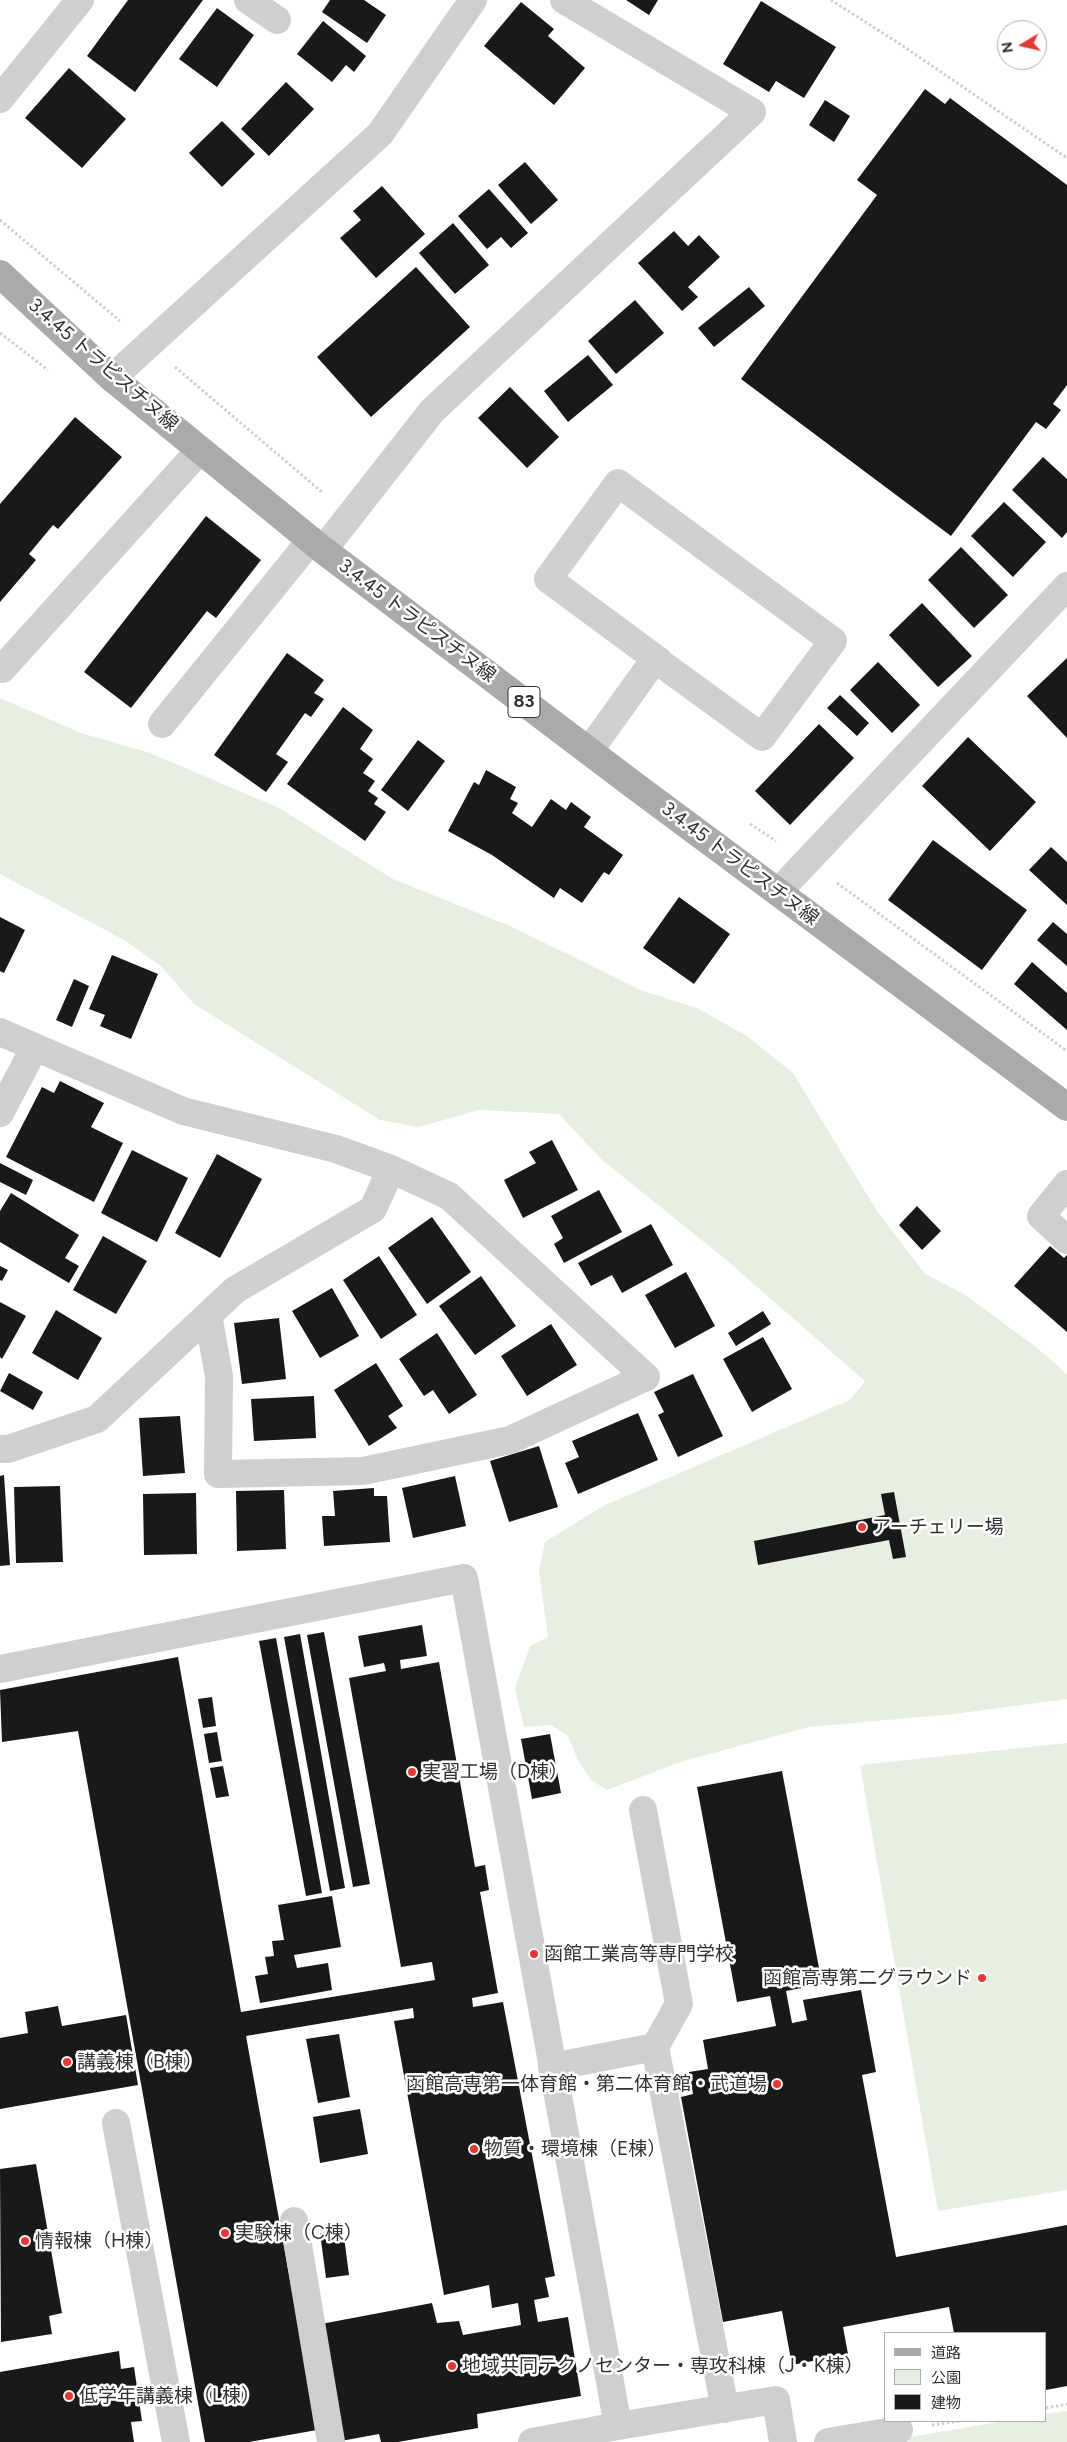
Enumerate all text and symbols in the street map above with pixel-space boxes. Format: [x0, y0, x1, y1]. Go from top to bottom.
north arrow [997, 20, 1047, 70]
text: N [998, 41, 1017, 54]
street label: 3.4.45 トラピスチヌ線 [24, 294, 182, 436]
street label: 3.4.45 トラピスチヌ線 [334, 555, 500, 687]
road number: 83 [508, 686, 540, 718]
street label: 3.4.45 トラピスチヌ線 [657, 798, 823, 930]
place label: アーチェリー場 [872, 1516, 1004, 1538]
marker: アーチェリー場 [856, 1521, 868, 1533]
place label: 実習工場（D棟） [422, 1761, 568, 1783]
marker: 実習工場（D棟） [406, 1766, 418, 1778]
place label: 函館工業高等専門学校 [544, 1943, 734, 1965]
marker: 函館工業高等専門学校 [528, 1948, 540, 1960]
place label: 函館高専第二グラウンド [763, 1967, 972, 1989]
marker: 函館高専第二グラウンド [976, 1972, 988, 1984]
place label: 講義棟（B棟） [77, 2051, 203, 2073]
marker: 講義棟（B棟） [61, 2056, 73, 2068]
place label: 函館高専第一体育館・第二体育館・武道場 [406, 2073, 767, 2095]
marker: 函館高専第一体育館・第二体育館・武道場 [771, 2078, 783, 2090]
place label: 物質・環境棟（E棟） [484, 2138, 666, 2160]
marker: 物質・環境棟（E棟） [468, 2143, 480, 2155]
place label: 実験棟（C棟） [235, 2222, 363, 2244]
marker: 実験棟（C棟） [219, 2227, 231, 2239]
place label: 情報棟（H棟） [35, 2230, 163, 2252]
marker: 情報棟（H棟） [19, 2235, 31, 2247]
legend [884, 2332, 1047, 2422]
text: 道路 [931, 2344, 961, 2362]
place label: 地域共同テクノセンター・専攻科棟（J・K棟） [462, 2355, 863, 2377]
marker: 地域共同テクノセンター・専攻科棟（J・K棟） [446, 2360, 458, 2372]
text: 公園 [931, 2369, 961, 2387]
place label: 低学年講義棟（L棟） [79, 2385, 260, 2407]
marker: 低学年講義棟（L棟） [63, 2390, 75, 2402]
text: 建物 [931, 2394, 961, 2412]

